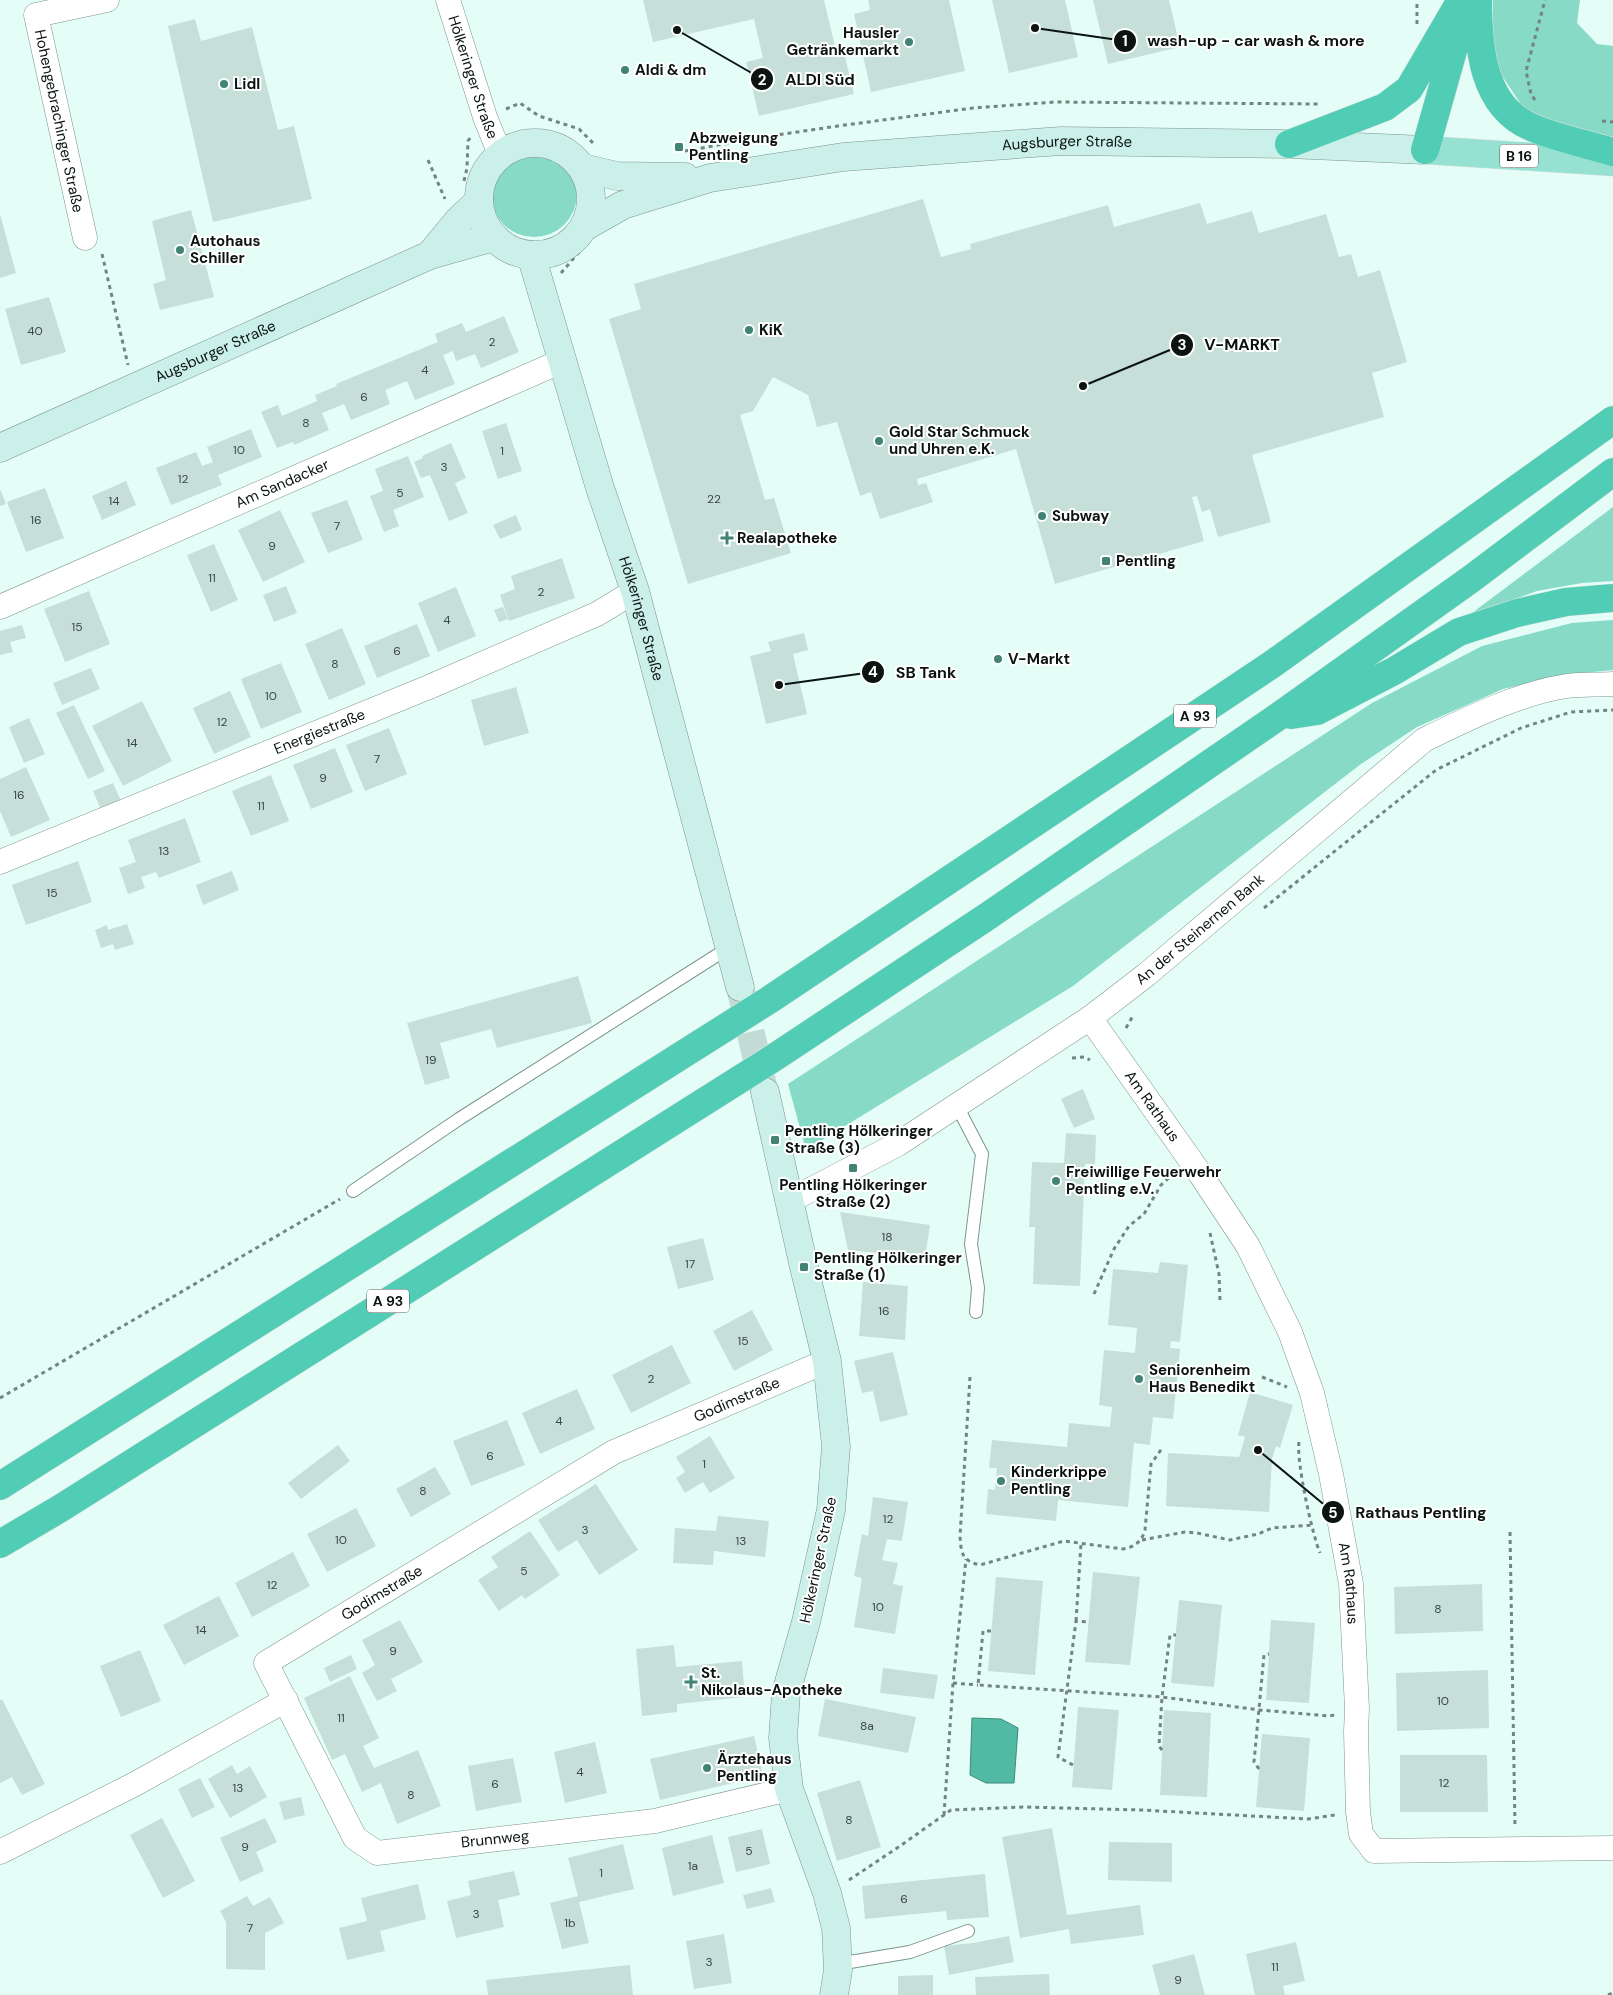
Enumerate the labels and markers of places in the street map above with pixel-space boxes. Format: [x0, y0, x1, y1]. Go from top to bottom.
place label: Hausler Getränkemarkt [786, 23, 899, 60]
callout: wash-up - car wash & more [1113, 25, 1375, 56]
marker: Hausler Getränkemarkt [903, 36, 915, 48]
place label: Aldi & dm [635, 60, 706, 80]
marker: Aldi & dm [619, 64, 631, 76]
callout: ALDI Süd [750, 64, 864, 95]
place label: Lidl [234, 74, 260, 94]
marker: Lidl [218, 78, 230, 90]
place label: Abzweigung Pentling [689, 128, 778, 165]
marker: Abzweigung Pentling [673, 141, 685, 153]
place label: Autohaus Schiller [190, 231, 260, 268]
marker: Autohaus Schiller [174, 244, 186, 256]
place label: KiK [759, 320, 783, 340]
marker: KiK [743, 324, 755, 336]
callout: V-MARKT [1170, 329, 1290, 360]
place label: Gold Star Schmuck und Uhren e.K. [889, 422, 1030, 459]
marker: Gold Star Schmuck und Uhren e.K. [873, 435, 885, 447]
place label: Subway [1052, 506, 1109, 526]
marker: Subway [1036, 510, 1048, 522]
place label: Realapotheke [737, 528, 837, 548]
marker: Realapotheke [721, 532, 733, 544]
place label: Pentling [1116, 551, 1176, 571]
marker: Pentling [1100, 555, 1112, 567]
place label: V-Markt [1008, 649, 1070, 669]
marker: V-Markt [992, 653, 1004, 665]
callout: SB Tank [861, 656, 966, 687]
place label: Pentling Hölkeringer Straße (3) [785, 1121, 933, 1158]
marker: Pentling Hölkeringer Straße (3) [769, 1134, 781, 1146]
marker: Pentling Hölkeringer Straße (2) [847, 1162, 859, 1174]
place label: Freiwillige Feuerwehr Pentling e.V. [1066, 1162, 1221, 1199]
place label: Pentling Hölkeringer Straße (2) [779, 1175, 927, 1212]
marker: Freiwillige Feuerwehr Pentling e.V. [1050, 1175, 1062, 1187]
place label: Pentling Hölkeringer Straße (1) [814, 1248, 962, 1285]
marker: Pentling Hölkeringer Straße (1) [798, 1261, 810, 1273]
place label: Seniorenheim Haus Benedikt [1149, 1360, 1255, 1397]
marker: Seniorenheim Haus Benedikt [1133, 1373, 1145, 1385]
place label: Kinderkrippe Pentling [1011, 1462, 1107, 1499]
marker: Kinderkrippe Pentling [995, 1475, 1007, 1487]
callout: Rathaus Pentling [1320, 1497, 1496, 1528]
place label: St. Nikolaus-Apotheke [701, 1663, 843, 1700]
marker: St. Nikolaus-Apotheke [685, 1676, 697, 1688]
place label: Ärztehaus Pentling [717, 1749, 792, 1786]
marker: Ärztehaus Pentling [701, 1762, 713, 1774]

